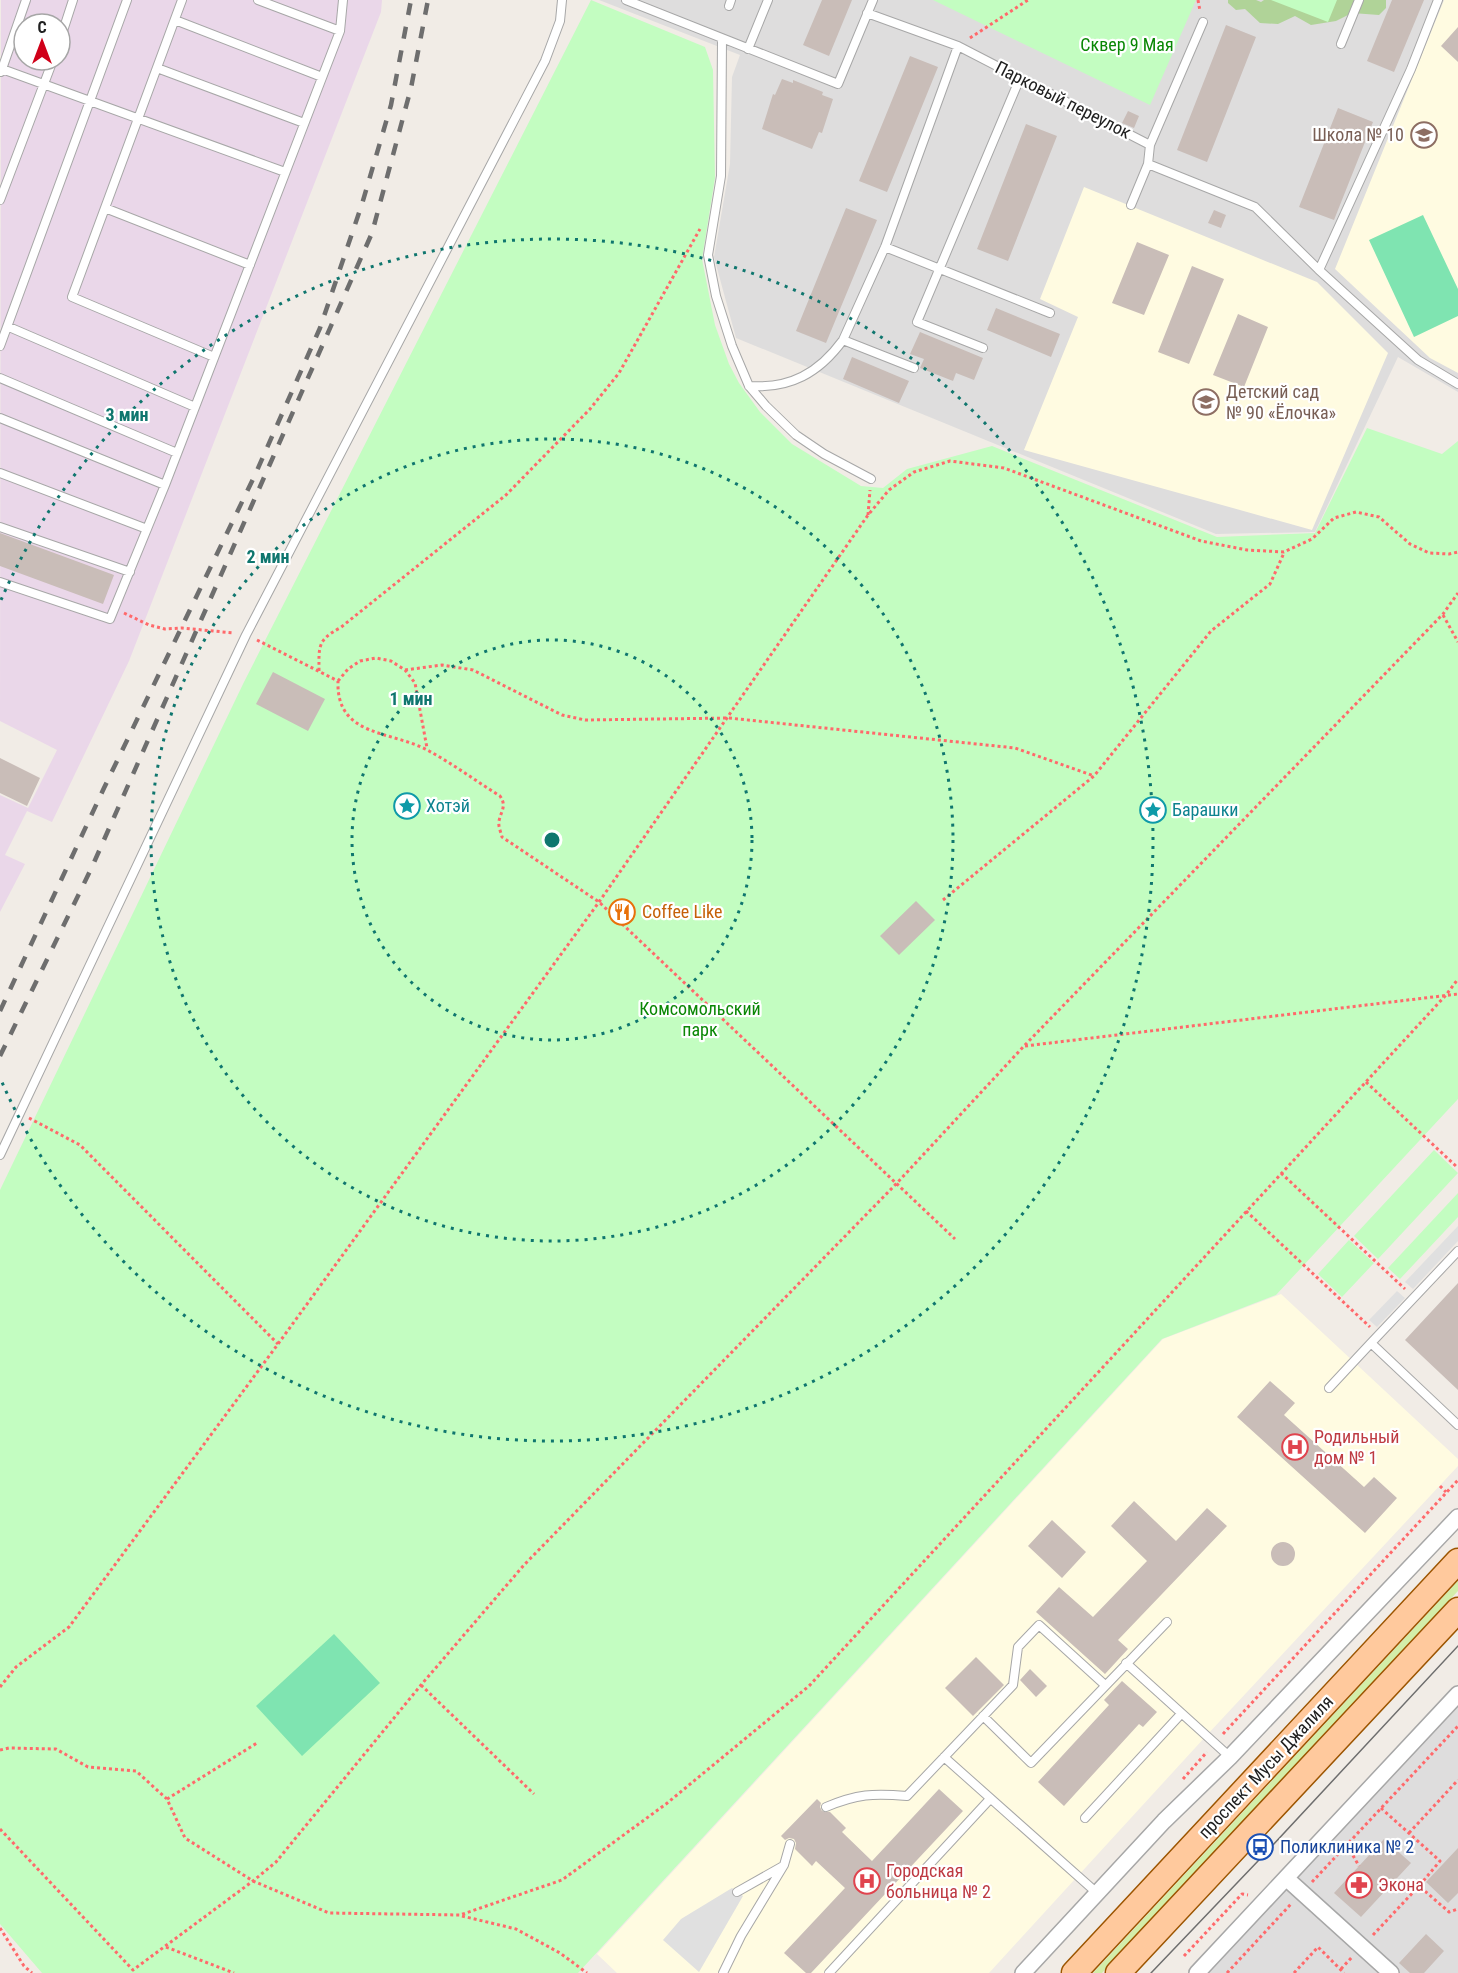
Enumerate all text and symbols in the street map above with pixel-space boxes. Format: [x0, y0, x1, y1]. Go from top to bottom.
north arrow [12, 12, 72, 72]
text: С [37, 18, 47, 37]
park label: Сквер 9 Мая [1080, 34, 1174, 55]
street label: Парковый переулок [992, 56, 1135, 143]
school or university icon: Школа № 10 [1409, 120, 1439, 150]
place label: Школа № 10 [1312, 124, 1404, 145]
place label: Детский сад № 90 «Ёлочка» [1226, 381, 1336, 423]
school or university icon: Детский сад № 90 «Ёлочка» [1191, 387, 1221, 417]
text: 3 мин [105, 404, 149, 425]
text: 2 мин [246, 546, 290, 567]
text: 1 мин [389, 688, 433, 709]
place icon: Хотэй [392, 791, 422, 821]
place label: Хотэй [426, 795, 470, 816]
place icon: Барашки [1138, 795, 1168, 825]
place label: Барашки [1172, 799, 1239, 820]
centre of rings [542, 830, 562, 850]
restaurant icon: Coffee Like [607, 897, 637, 927]
place label: Coffee Like [642, 901, 723, 922]
park label: Комсомольский парк [639, 998, 761, 1040]
place label: Родильный дом № 1 [1314, 1426, 1399, 1468]
hospital icon: Родильный дом № 1 [1280, 1432, 1310, 1462]
street label: проспект Мусы Джалиля [1194, 1691, 1337, 1842]
bus stop icon: Поликлиника № 2 [1245, 1832, 1275, 1862]
place label: Поликлиника № 2 [1280, 1836, 1414, 1857]
place label: Городская больница № 2 [886, 1860, 991, 1902]
hospital icon: Городская больница № 2 [852, 1866, 882, 1896]
pharmacy icon: Экона [1344, 1870, 1374, 1900]
place label: Экона [1378, 1874, 1424, 1895]

